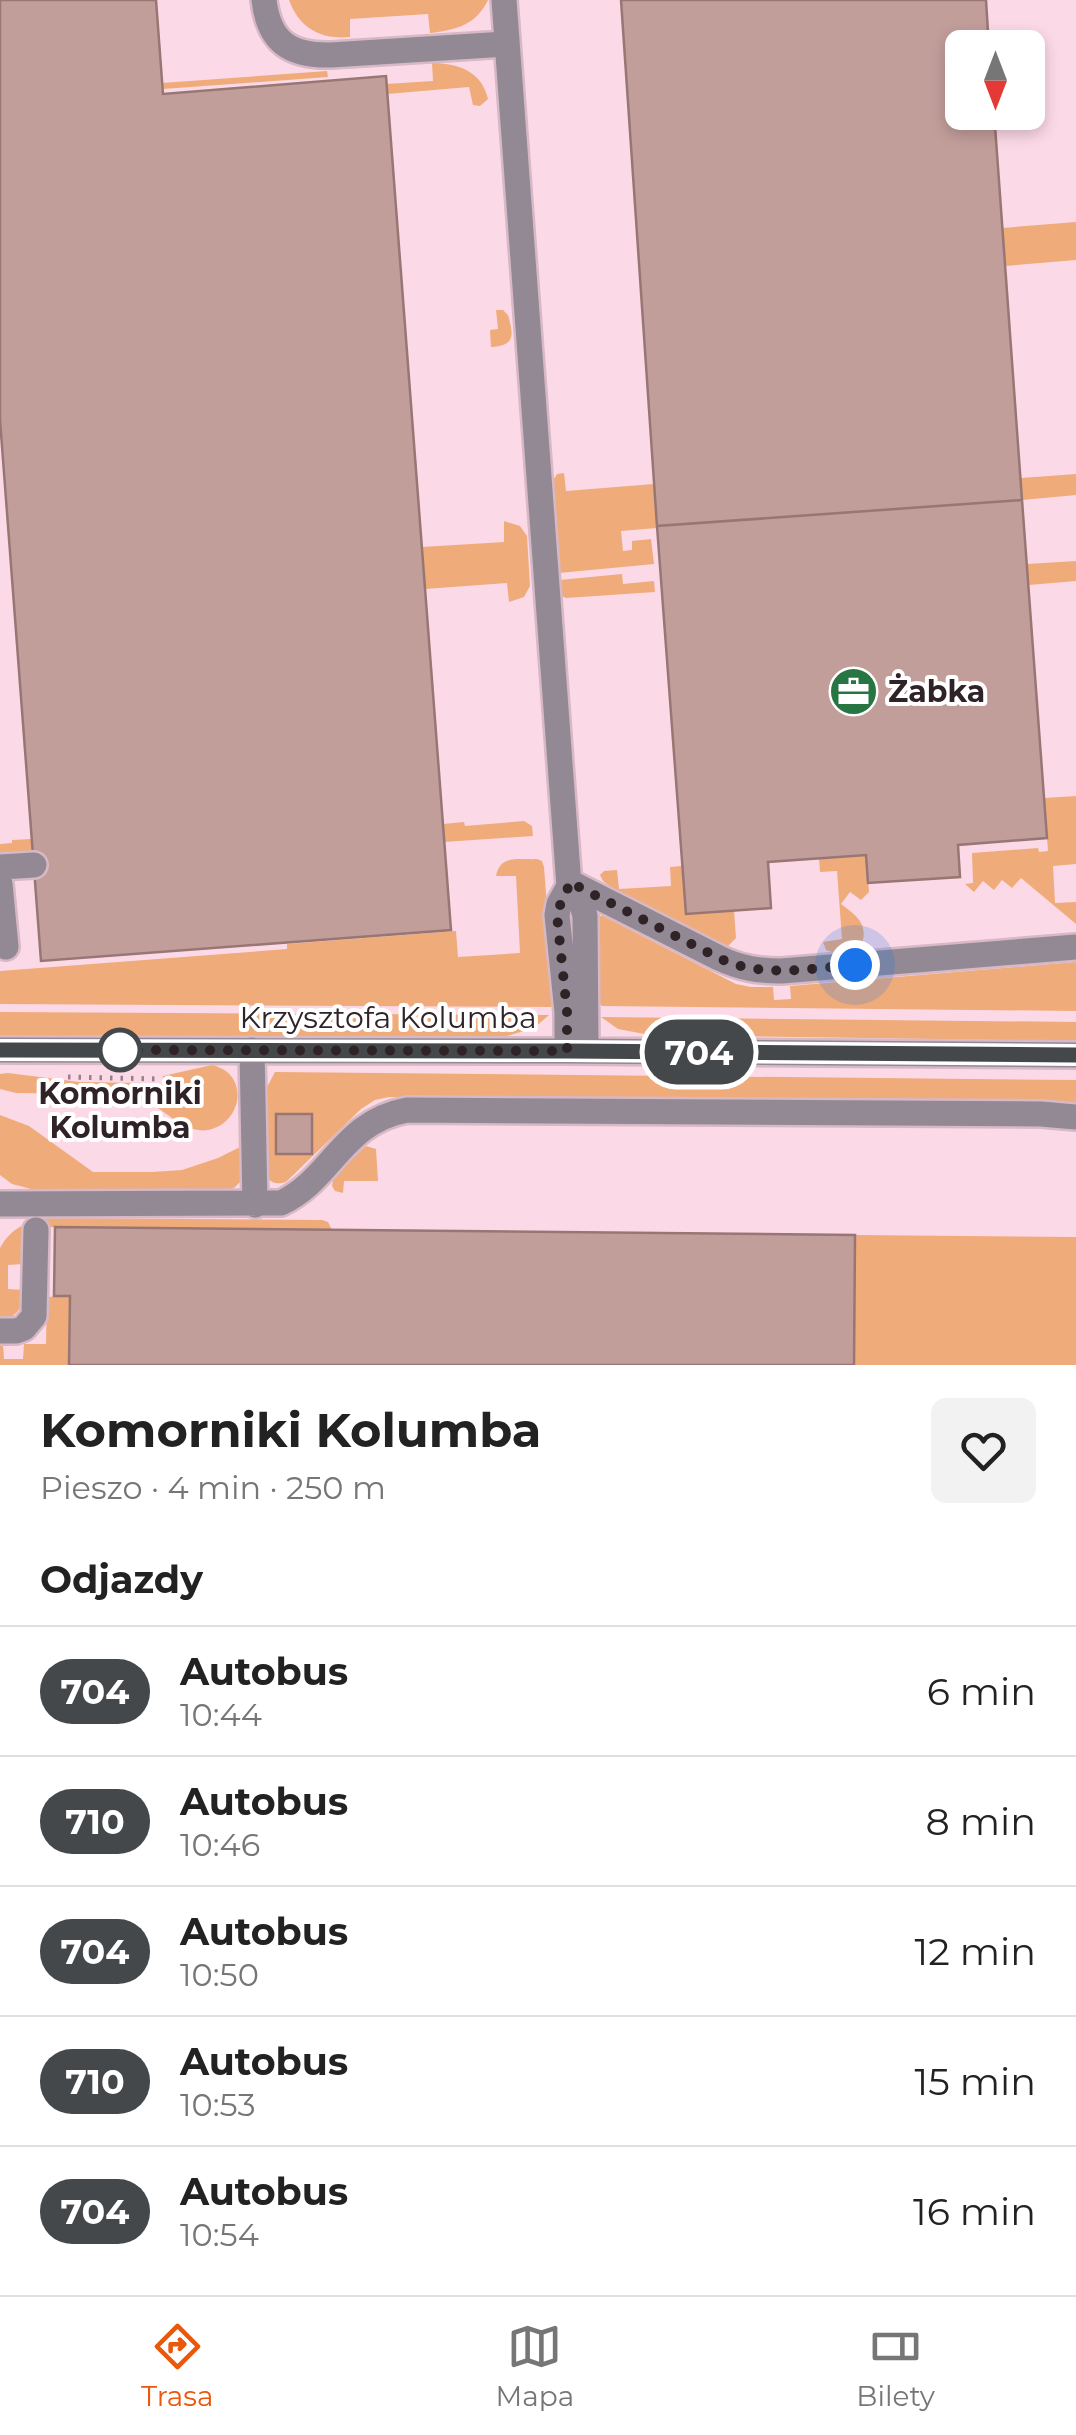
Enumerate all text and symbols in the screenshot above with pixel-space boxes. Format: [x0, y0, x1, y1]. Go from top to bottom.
north arrow [945, 30, 1045, 130]
map controls [945, 30, 1045, 130]
office icon: Żabka [827, 666, 879, 718]
place label: Żabka [888, 673, 985, 710]
your location [830, 940, 880, 990]
street label: Krzysztofa Kolumba [239, 999, 537, 1036]
line badge: 704 [642, 1020, 756, 1084]
marker: Komorniki Kolumba [99, 1029, 141, 1071]
text: 704 [665, 1031, 733, 1074]
place label: Komorniki Kolumba [38, 1075, 202, 1146]
button: heart [931, 1398, 1036, 1503]
text: Komorniki Kolumba [40, 1401, 541, 1459]
text: Pieszo · 4 min · 250 m [40, 1468, 386, 1507]
text: Odjazdy [40, 1556, 203, 1603]
text: Autobus [180, 1648, 348, 1695]
text: 6 min [927, 1668, 1036, 1715]
text: 704 [61, 1670, 129, 1713]
text: 10:44 [180, 1695, 262, 1734]
text: Autobus [180, 1778, 348, 1825]
text: 8 min [926, 1798, 1036, 1845]
text: 710 [65, 1800, 125, 1843]
text: 10:46 [180, 1825, 260, 1864]
text: Autobus [180, 1908, 348, 1955]
text: 12 min [915, 1928, 1036, 1975]
text: 704 [61, 1930, 129, 1973]
text: 10:50 [180, 1955, 259, 1994]
text: Autobus [180, 2038, 348, 2085]
text: 15 min [915, 2058, 1036, 2105]
text: 710 [65, 2060, 125, 2103]
text: 10:53 [180, 2085, 256, 2124]
text: Autobus [180, 2168, 348, 2215]
text: 16 min [913, 2188, 1036, 2235]
text: 704 [61, 2190, 129, 2233]
text: 10:54 [180, 2215, 259, 2254]
tab: Trasa [141, 2319, 214, 2413]
tab: Mapa [496, 2319, 574, 2413]
tab: Bilety [856, 2319, 935, 2413]

